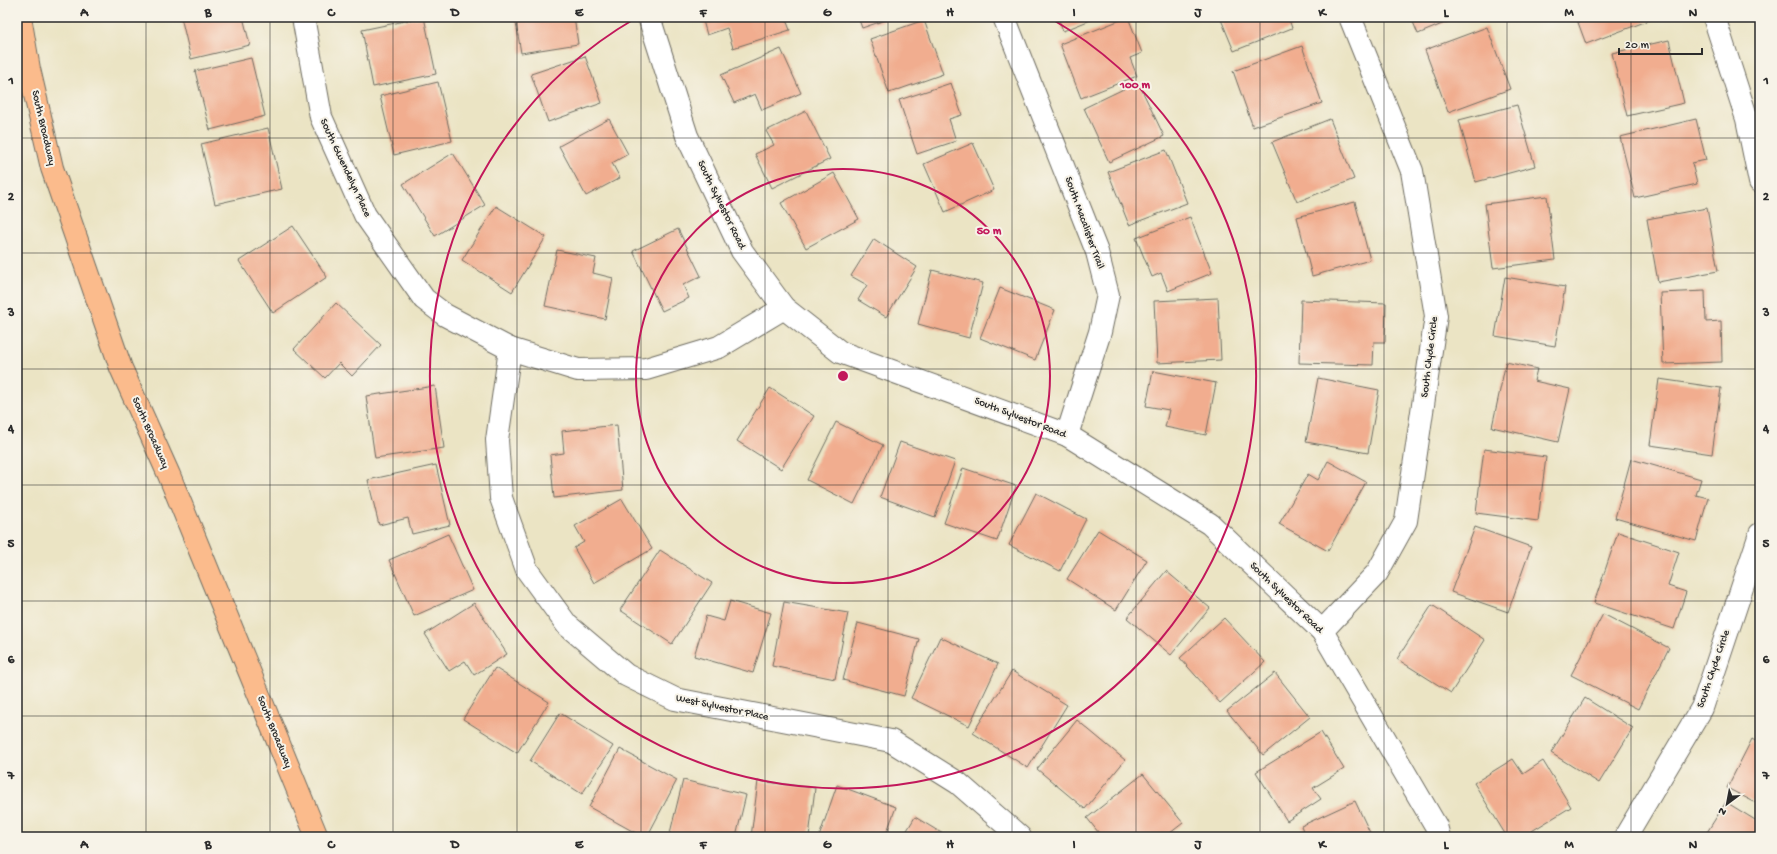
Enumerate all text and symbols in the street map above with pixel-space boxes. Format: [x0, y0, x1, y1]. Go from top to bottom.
text: A [79, 6, 89, 21]
text: B [204, 6, 213, 21]
text: C [326, 6, 336, 21]
text: D [450, 6, 460, 21]
text: E [575, 6, 584, 21]
text: F [699, 6, 708, 21]
text: G [823, 6, 832, 21]
text: H [946, 6, 954, 21]
text: I [1072, 6, 1076, 21]
text: J [1194, 6, 1203, 21]
text: K [1317, 6, 1327, 21]
text: L [1444, 6, 1450, 21]
text: M [1564, 6, 1574, 21]
text: N [1689, 6, 1698, 21]
scale bar [1619, 30, 1702, 56]
text: 20 m [1625, 39, 1650, 53]
text: 1 [7, 74, 14, 89]
text: 1 [1762, 74, 1769, 89]
text: 100 m [1119, 79, 1150, 93]
street label: South Broadway [29, 89, 58, 167]
street label: South Gwendelyn Place [317, 117, 373, 219]
street label: South Sylvestor Road [694, 159, 748, 253]
street label: South Macalister Trail [1062, 175, 1106, 271]
text: 2 [8, 190, 15, 205]
text: 2 [1763, 190, 1770, 205]
text: 50 m [977, 225, 1002, 239]
text: 3 [7, 306, 15, 321]
text: 3 [1762, 306, 1770, 321]
street label: South Clyde Circle [1419, 315, 1441, 398]
centre of rings [836, 369, 850, 383]
street label: South Broadway [129, 395, 171, 471]
street label: South Sylvestor Road [972, 395, 1069, 442]
text: 4 [7, 422, 15, 437]
text: 4 [1762, 422, 1770, 437]
text: 5 [8, 537, 15, 552]
text: 5 [1763, 537, 1770, 552]
street label: South Sylvestor Road [1247, 560, 1326, 637]
street label: South Clyde Circle [1695, 628, 1733, 710]
text: 6 [8, 653, 15, 668]
text: 6 [1763, 653, 1770, 668]
street label: West Sylvestor Place [675, 692, 770, 724]
street label: South Broadway [254, 694, 294, 770]
text: 7 [7, 769, 16, 784]
text: 7 [1762, 769, 1771, 784]
north arrow [1707, 784, 1747, 824]
text: N [1717, 804, 1729, 818]
text: A [79, 838, 89, 853]
text: B [204, 838, 213, 853]
text: C [326, 838, 336, 853]
text: D [450, 838, 460, 853]
text: E [575, 838, 584, 853]
text: F [699, 838, 708, 853]
text: G [823, 838, 832, 853]
text: H [946, 838, 954, 853]
text: I [1072, 838, 1076, 853]
text: J [1194, 838, 1203, 853]
text: K [1317, 838, 1327, 853]
text: L [1444, 838, 1450, 853]
text: M [1564, 838, 1574, 853]
text: N [1689, 838, 1698, 853]

